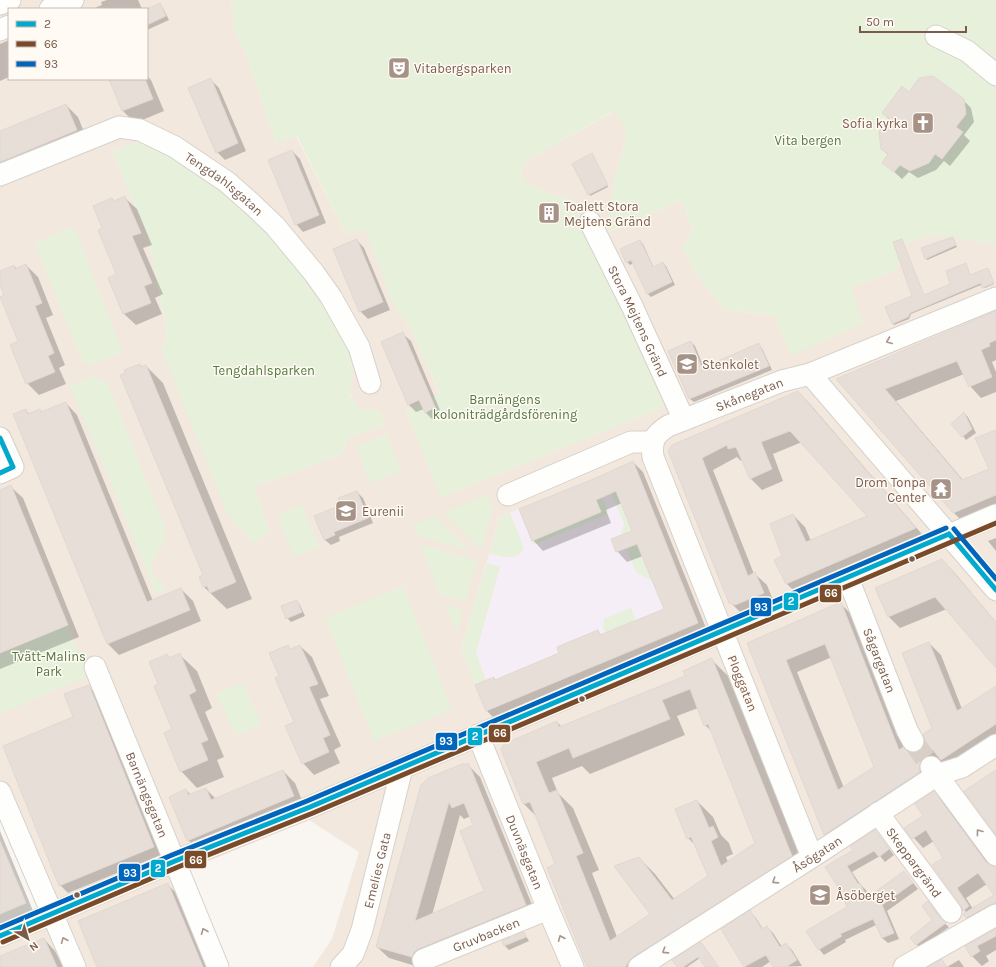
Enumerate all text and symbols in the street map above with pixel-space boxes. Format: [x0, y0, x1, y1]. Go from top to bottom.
legend [8, 8, 148, 80]
scale bar [860, 8, 966, 34]
text: 50 m [866, 15, 894, 29]
text: 2 [44, 17, 51, 31]
text: 66 [44, 37, 58, 51]
theatre icon: Vitabergsparken [386, 55, 412, 81]
text: 93 [44, 57, 58, 71]
place label: Vitabergsparken [414, 61, 512, 76]
church icon: Sofia kyrka [910, 110, 936, 136]
place label: Sofia kyrka [842, 116, 908, 131]
park label: Vita bergen [774, 133, 842, 148]
street label: Tengdahlsgatan [182, 149, 266, 219]
place label: Toalett Stora Mejtens Gränd [564, 199, 651, 229]
building icon: Toalett Stora Mejtens Gränd [536, 200, 562, 226]
street label: Stora Mejtens Gränd [605, 263, 670, 379]
one-way arrow [886, 337, 893, 345]
school or university icon: Stenkolet [674, 351, 700, 377]
place label: Stenkolet [702, 357, 759, 372]
park label: Tengdahlsparken [213, 363, 315, 378]
street label: Skånegatan [713, 374, 785, 414]
park label: Barnängens koloniträdgårdsförening [433, 392, 578, 422]
place label: Drom Tonpa Center [855, 475, 926, 505]
temple icon: Drom Tonpa Center [928, 476, 954, 502]
school or university icon: Eurenii [333, 498, 359, 524]
place label: Eurenii [362, 504, 404, 519]
unlabelled marker [907, 554, 917, 564]
line badge: 66 [819, 584, 842, 603]
text: 66 [824, 587, 838, 600]
line badge: 2 [783, 592, 799, 611]
text: 2 [788, 595, 795, 608]
line badge: 93 [750, 597, 772, 617]
text: 93 [754, 601, 768, 614]
street label: Sågargatan [860, 626, 899, 695]
park label: Tvätt-Malins Park [12, 649, 86, 679]
street label: Ploggatan [724, 653, 761, 714]
unlabelled marker [577, 694, 587, 704]
line badge: 66 [488, 724, 511, 743]
line badge: 2 [467, 727, 483, 746]
text: 66 [493, 727, 507, 740]
text: 2 [472, 730, 479, 743]
line badge: 93 [435, 732, 458, 751]
text: 93 [439, 735, 453, 748]
street label: Barnängsgatan [123, 750, 171, 840]
street label: Duvnäsgatan [503, 812, 546, 892]
street label: Skeppargränd [883, 824, 945, 900]
one-way arrow [977, 830, 984, 837]
street label: Emelies Gata [361, 831, 394, 910]
street label: Åsögatan [789, 833, 845, 876]
line badge: 66 [184, 850, 207, 869]
text: 66 [189, 854, 203, 867]
line badge: 2 [150, 859, 166, 878]
text: 2 [155, 862, 162, 875]
line badge: 93 [118, 863, 141, 882]
text: 93 [123, 867, 137, 880]
one-way arrow [772, 876, 779, 883]
school or university icon: Åsöberget [807, 882, 833, 908]
place label: Åsöberget [836, 887, 895, 903]
unlabelled marker [72, 890, 82, 900]
street label: Gruvbacken [450, 914, 522, 955]
north arrow [8, 919, 48, 959]
one-way arrow [200, 927, 208, 934]
one-way arrow [557, 934, 565, 941]
one-way arrow [61, 937, 69, 945]
text: N [27, 939, 41, 954]
one-way arrow [662, 946, 669, 953]

